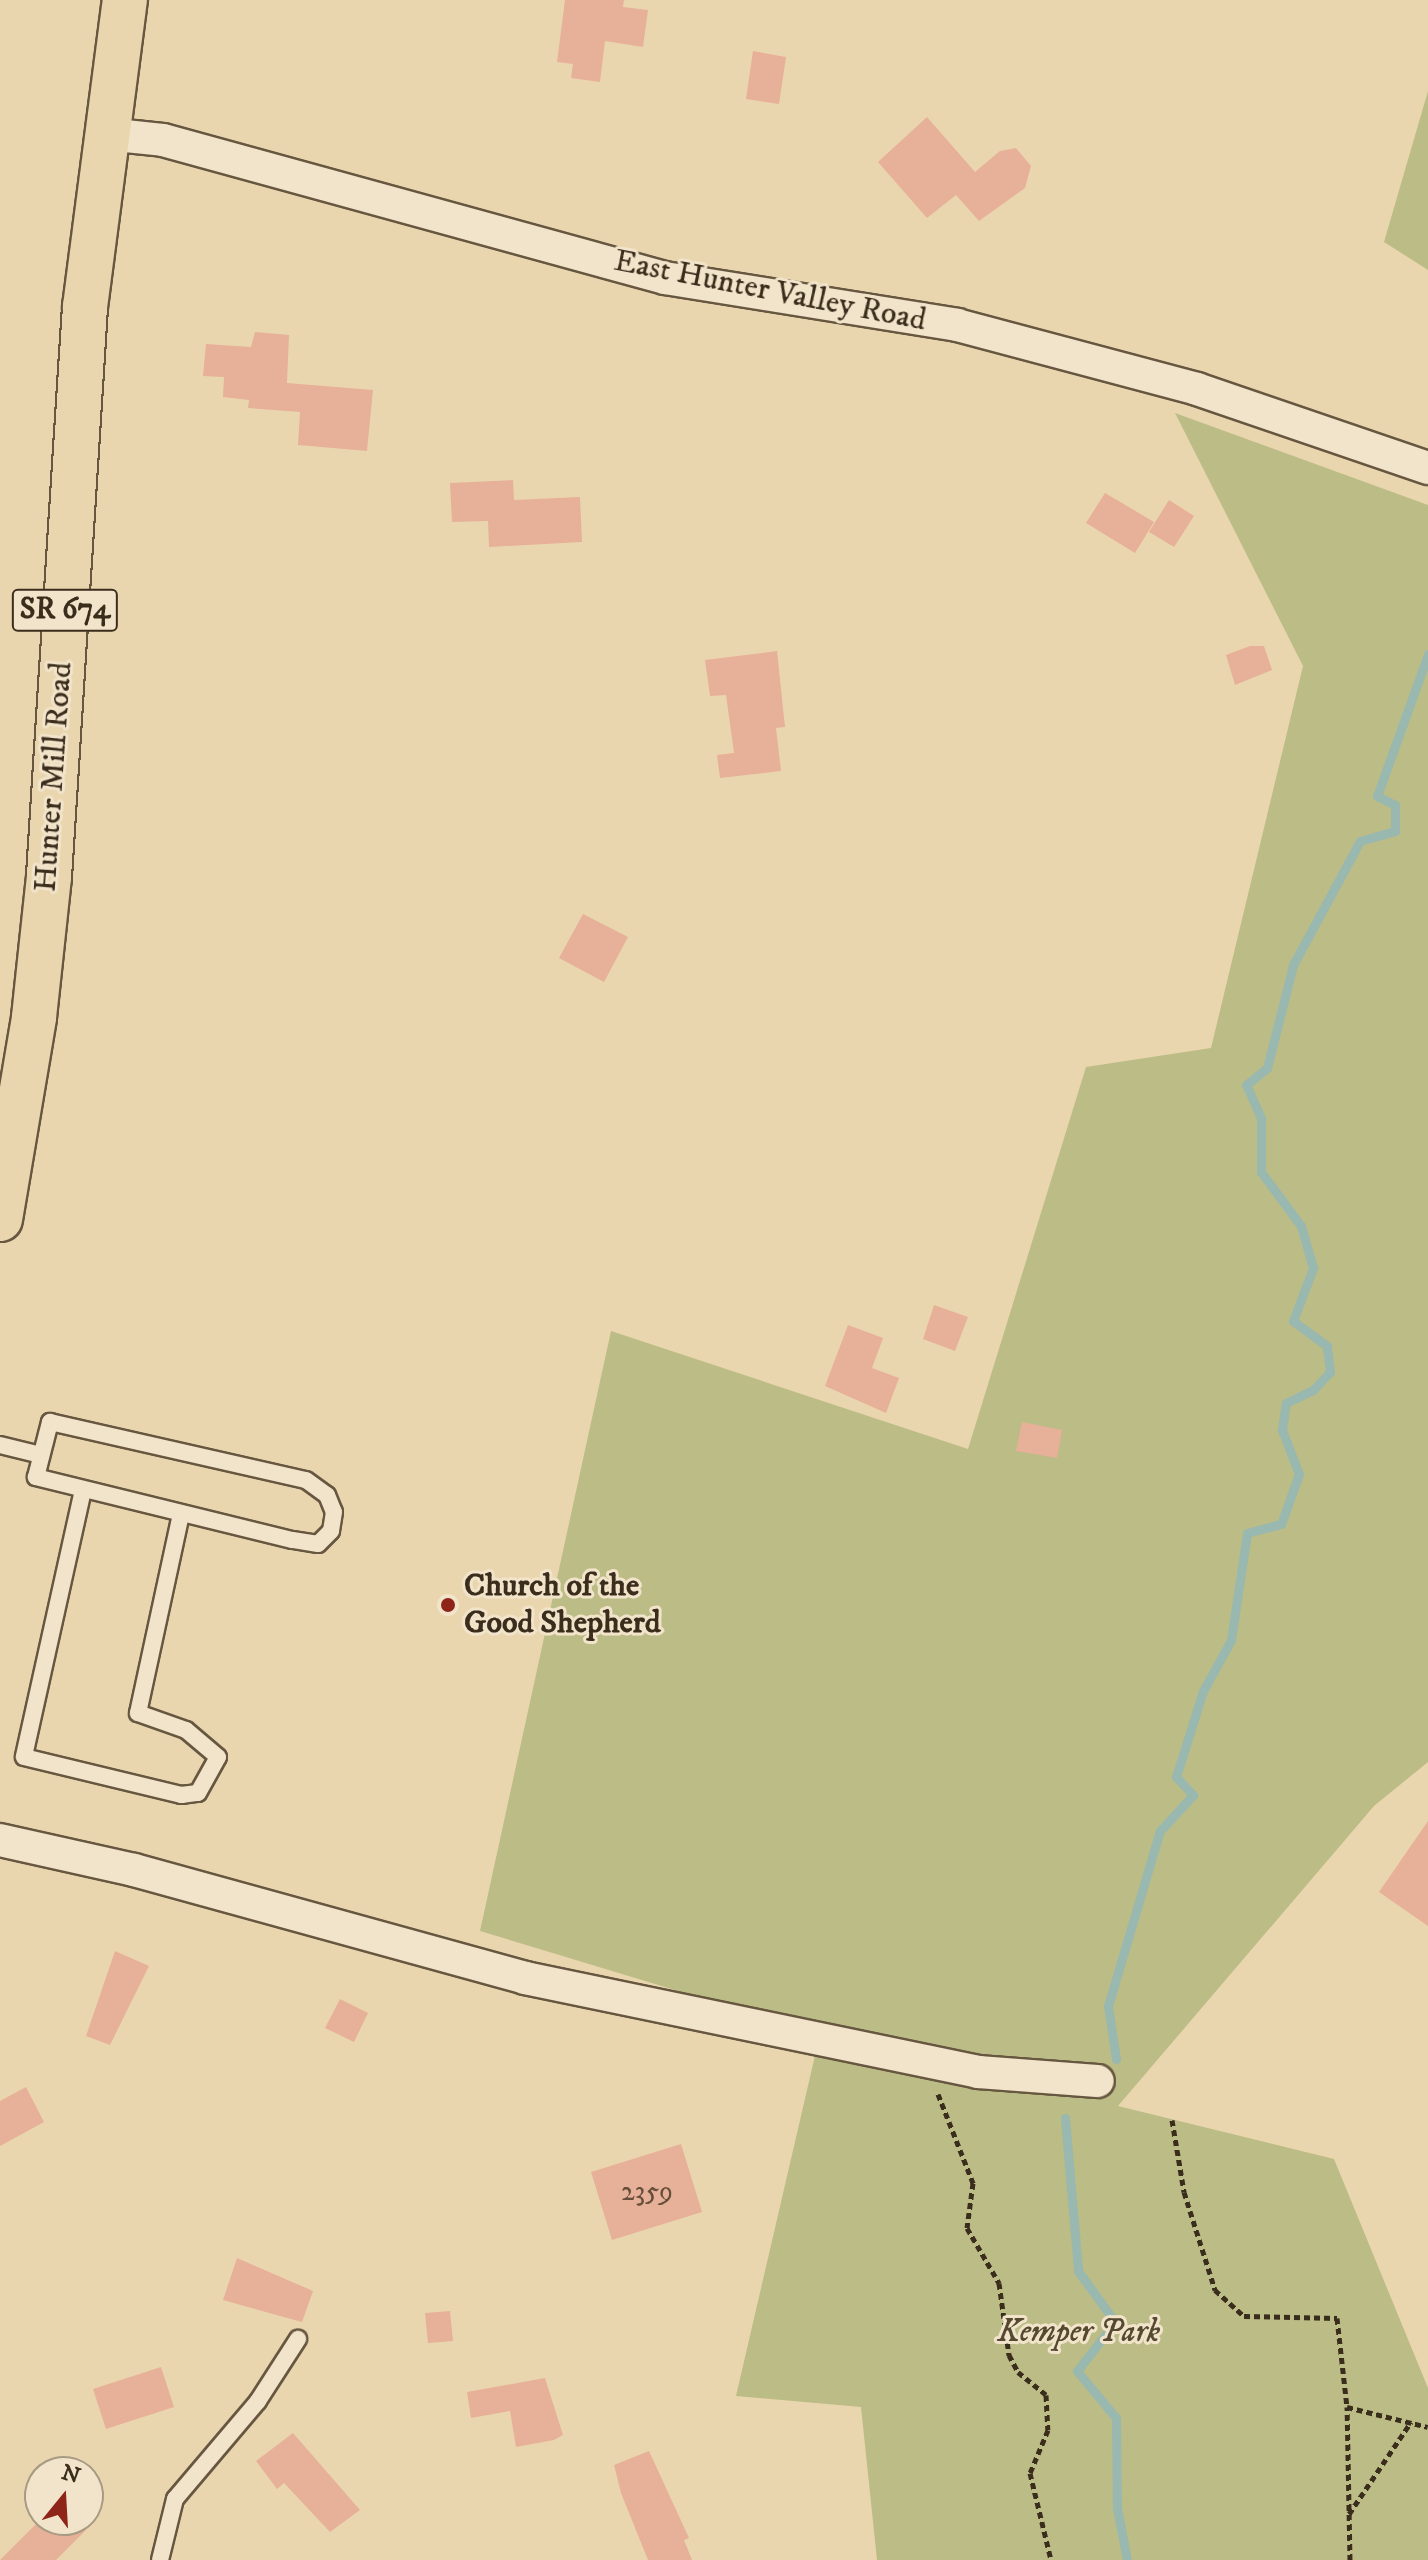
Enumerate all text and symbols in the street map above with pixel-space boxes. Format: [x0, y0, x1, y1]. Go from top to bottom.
street label: East Hunter Valley Road [611, 242, 929, 340]
road number: SR 674 [11, 584, 119, 636]
street label: Hunter Mill Road [27, 661, 81, 893]
place label: Church of the Good Shepherd [464, 1568, 661, 1643]
marker: Church of the Good Shepherd [439, 1596, 457, 1614]
house number: 2359 [621, 2175, 673, 2209]
park label: Kemper Park [998, 2313, 1160, 2351]
north arrow [24, 2456, 104, 2536]
text: N [58, 2459, 84, 2490]

